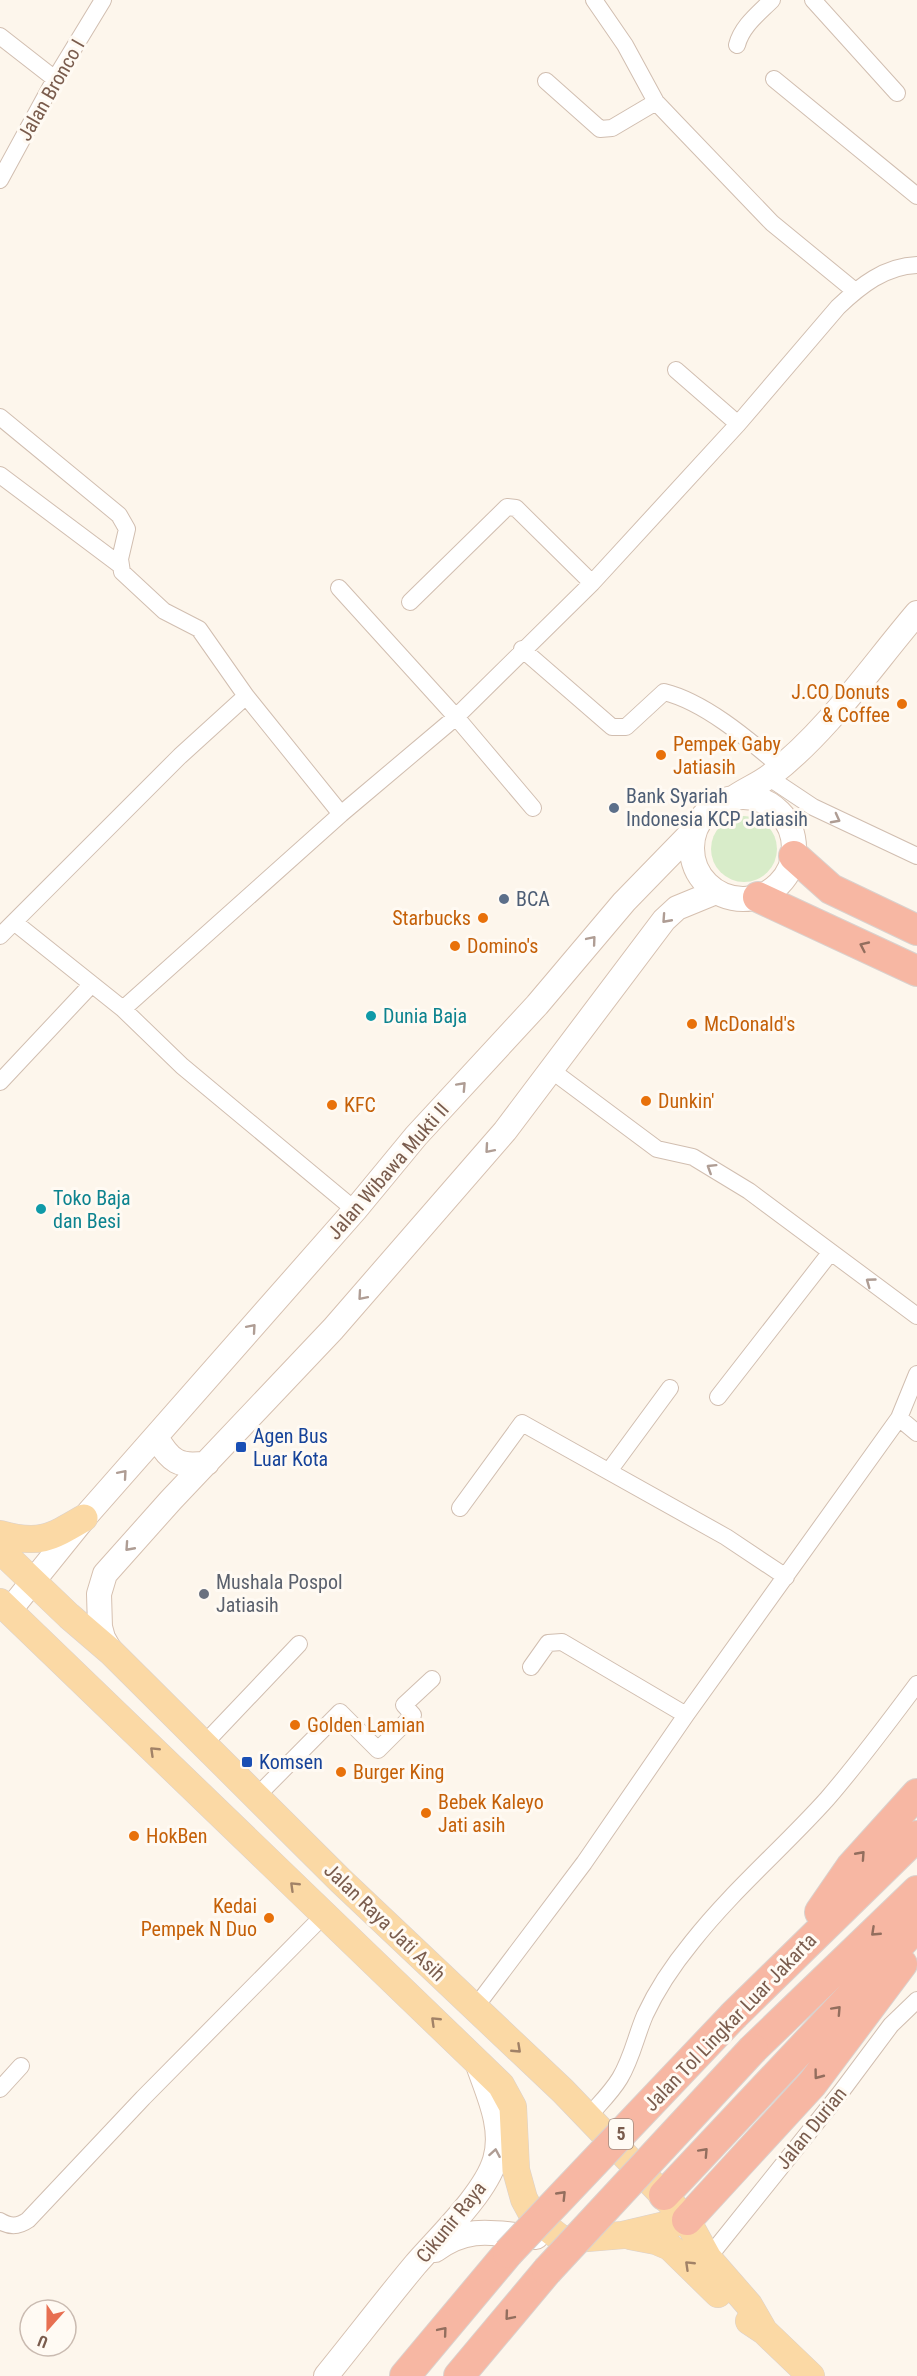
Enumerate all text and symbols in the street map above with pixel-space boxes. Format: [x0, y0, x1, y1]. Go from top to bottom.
street label: Jalan Bronco I [12, 35, 90, 145]
place label: J.CO Donuts & Coffee [791, 680, 890, 727]
marker: J.CO Donuts & Coffee [895, 697, 909, 711]
place label: Pempek Gaby Jatiasih [673, 732, 781, 779]
marker: Pempek Gaby Jatiasih [654, 748, 668, 762]
place label: Bank Syariah Indonesia KCP Jatiasih [626, 784, 808, 831]
marker: Bank Syariah Indonesia KCP Jatiasih [607, 801, 621, 815]
one-way arrow [830, 812, 840, 823]
place label: BCA [516, 887, 550, 911]
marker: BCA [497, 892, 511, 906]
place label: Starbucks [392, 906, 471, 930]
marker: Starbucks [476, 911, 490, 925]
one-way arrow [662, 913, 673, 923]
place label: Domino's [467, 934, 538, 958]
one-way arrow [585, 936, 596, 947]
marker: Domino's [448, 939, 462, 953]
one-way arrow [859, 942, 870, 954]
place label: Dunia Baja [383, 1004, 467, 1028]
marker: Dunia Baja [364, 1009, 378, 1023]
place label: McDonald's [704, 1012, 795, 1036]
marker: McDonald's [685, 1017, 699, 1031]
one-way arrow [455, 1082, 466, 1093]
place label: Dunkin' [658, 1089, 715, 1113]
place label: KFC [344, 1093, 376, 1117]
marker: Dunkin' [639, 1094, 653, 1108]
street label: Jalan Wibawa Mukti II [322, 1098, 454, 1244]
marker: KFC [325, 1098, 339, 1112]
one-way arrow [485, 1142, 496, 1153]
one-way arrow [707, 1165, 718, 1176]
place label: Toko Baja dan Besi [53, 1186, 131, 1233]
marker: Toko Baja dan Besi [34, 1202, 48, 1216]
one-way arrow [865, 1278, 876, 1289]
one-way arrow [358, 1289, 369, 1300]
one-way arrow [244, 1324, 255, 1335]
place label: Agen Bus Luar Kota [253, 1424, 328, 1471]
marker: Agen Bus Luar Kota [234, 1440, 248, 1454]
one-way arrow [116, 1471, 127, 1481]
one-way arrow [125, 1540, 136, 1551]
place label: Mushala Pospol Jatiasih [216, 1570, 343, 1617]
marker: Mushala Pospol Jatiasih [197, 1587, 211, 1601]
place label: Golden Lamian [307, 1713, 425, 1737]
marker: Golden Lamian [288, 1718, 302, 1732]
one-way arrow [150, 1747, 160, 1758]
place label: Komsen [259, 1750, 323, 1774]
marker: Komsen [240, 1755, 254, 1769]
place label: Burger King [353, 1760, 444, 1784]
marker: Burger King [334, 1765, 348, 1779]
place label: Bebek Kaleyo Jati asih [438, 1790, 544, 1837]
marker: Bebek Kaleyo Jati asih [419, 1806, 433, 1820]
place label: HokBen [146, 1824, 207, 1848]
marker: HokBen [127, 1829, 141, 1843]
one-way arrow [854, 1852, 865, 1862]
street label: Jalan Raya Jati Asih [319, 1858, 451, 1986]
one-way arrow [291, 1882, 301, 1893]
place label: Kedai Pempek N Duo [141, 1894, 257, 1941]
marker: Kedai Pempek N Duo [262, 1911, 276, 1925]
one-way arrow [871, 1925, 881, 1936]
street label: Jalan Tol Lingkar Luar Jakarta [639, 1928, 821, 2116]
one-way arrow [830, 2006, 841, 2016]
one-way arrow [431, 2018, 442, 2029]
one-way arrow [511, 2042, 521, 2053]
one-way arrow [814, 2069, 825, 2080]
street label: Jalan Durian [771, 2082, 851, 2174]
road number: 5 [609, 2119, 633, 2149]
one-way arrow [489, 2148, 501, 2157]
one-way arrow [696, 2149, 707, 2160]
street label: Cikunir Raya [411, 2177, 491, 2267]
one-way arrow [555, 2192, 566, 2203]
one-way arrow [685, 2261, 695, 2272]
north arrow [18, 2298, 78, 2358]
one-way arrow [506, 2309, 517, 2320]
one-way arrow [435, 2327, 446, 2338]
text: U [35, 2331, 50, 2352]

